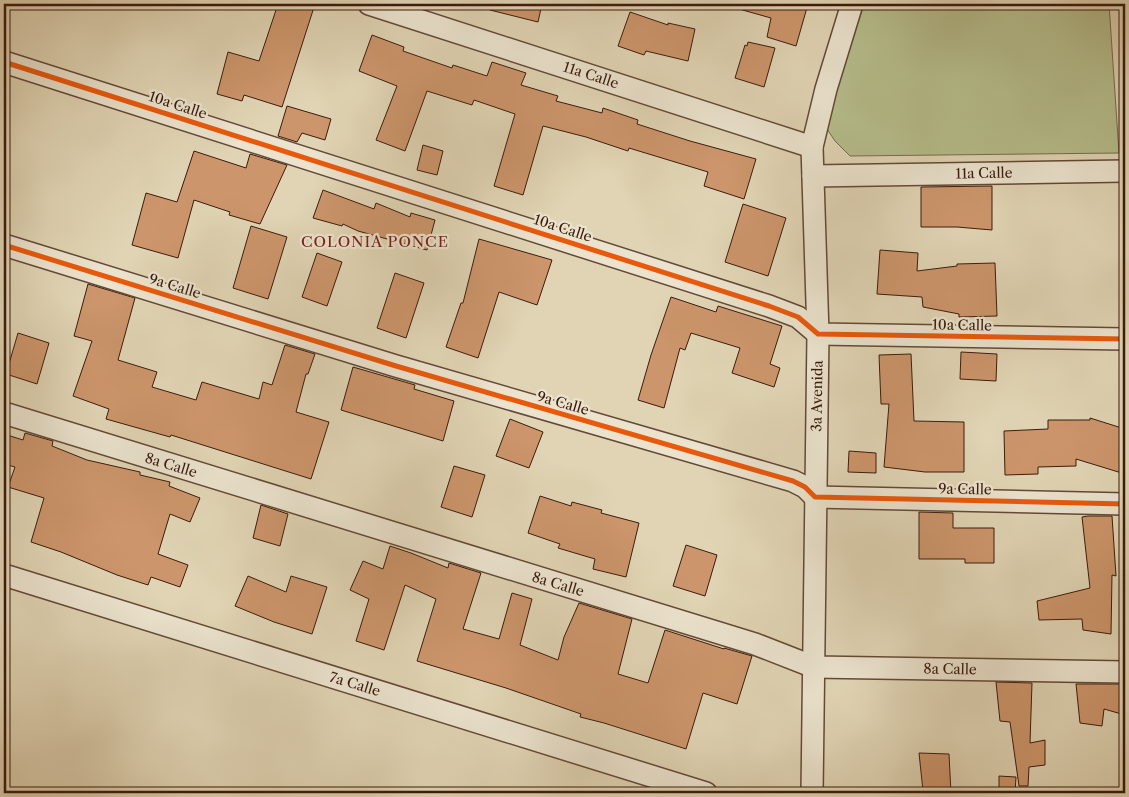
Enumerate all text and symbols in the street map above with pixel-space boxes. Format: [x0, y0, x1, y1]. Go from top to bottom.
street label: 11a Calle [561, 58, 621, 92]
street label: 10a Calle [147, 87, 209, 123]
street label: 11a Calle [955, 164, 1013, 182]
street label: 10a Calle [532, 210, 594, 246]
district label: COLONIA PONCE [301, 232, 449, 251]
street label: 9a Calle [147, 270, 203, 302]
street label: 10a Calle [932, 315, 992, 335]
street label: 3a Avenida [807, 359, 827, 432]
street label: 9a Calle [535, 387, 591, 419]
street label: 8a Calle [143, 449, 199, 481]
street label: 9a Calle [938, 480, 992, 498]
street label: 8a Calle [530, 568, 586, 600]
street label: 8a Calle [923, 660, 977, 678]
street label: 7a Calle [327, 668, 383, 700]

